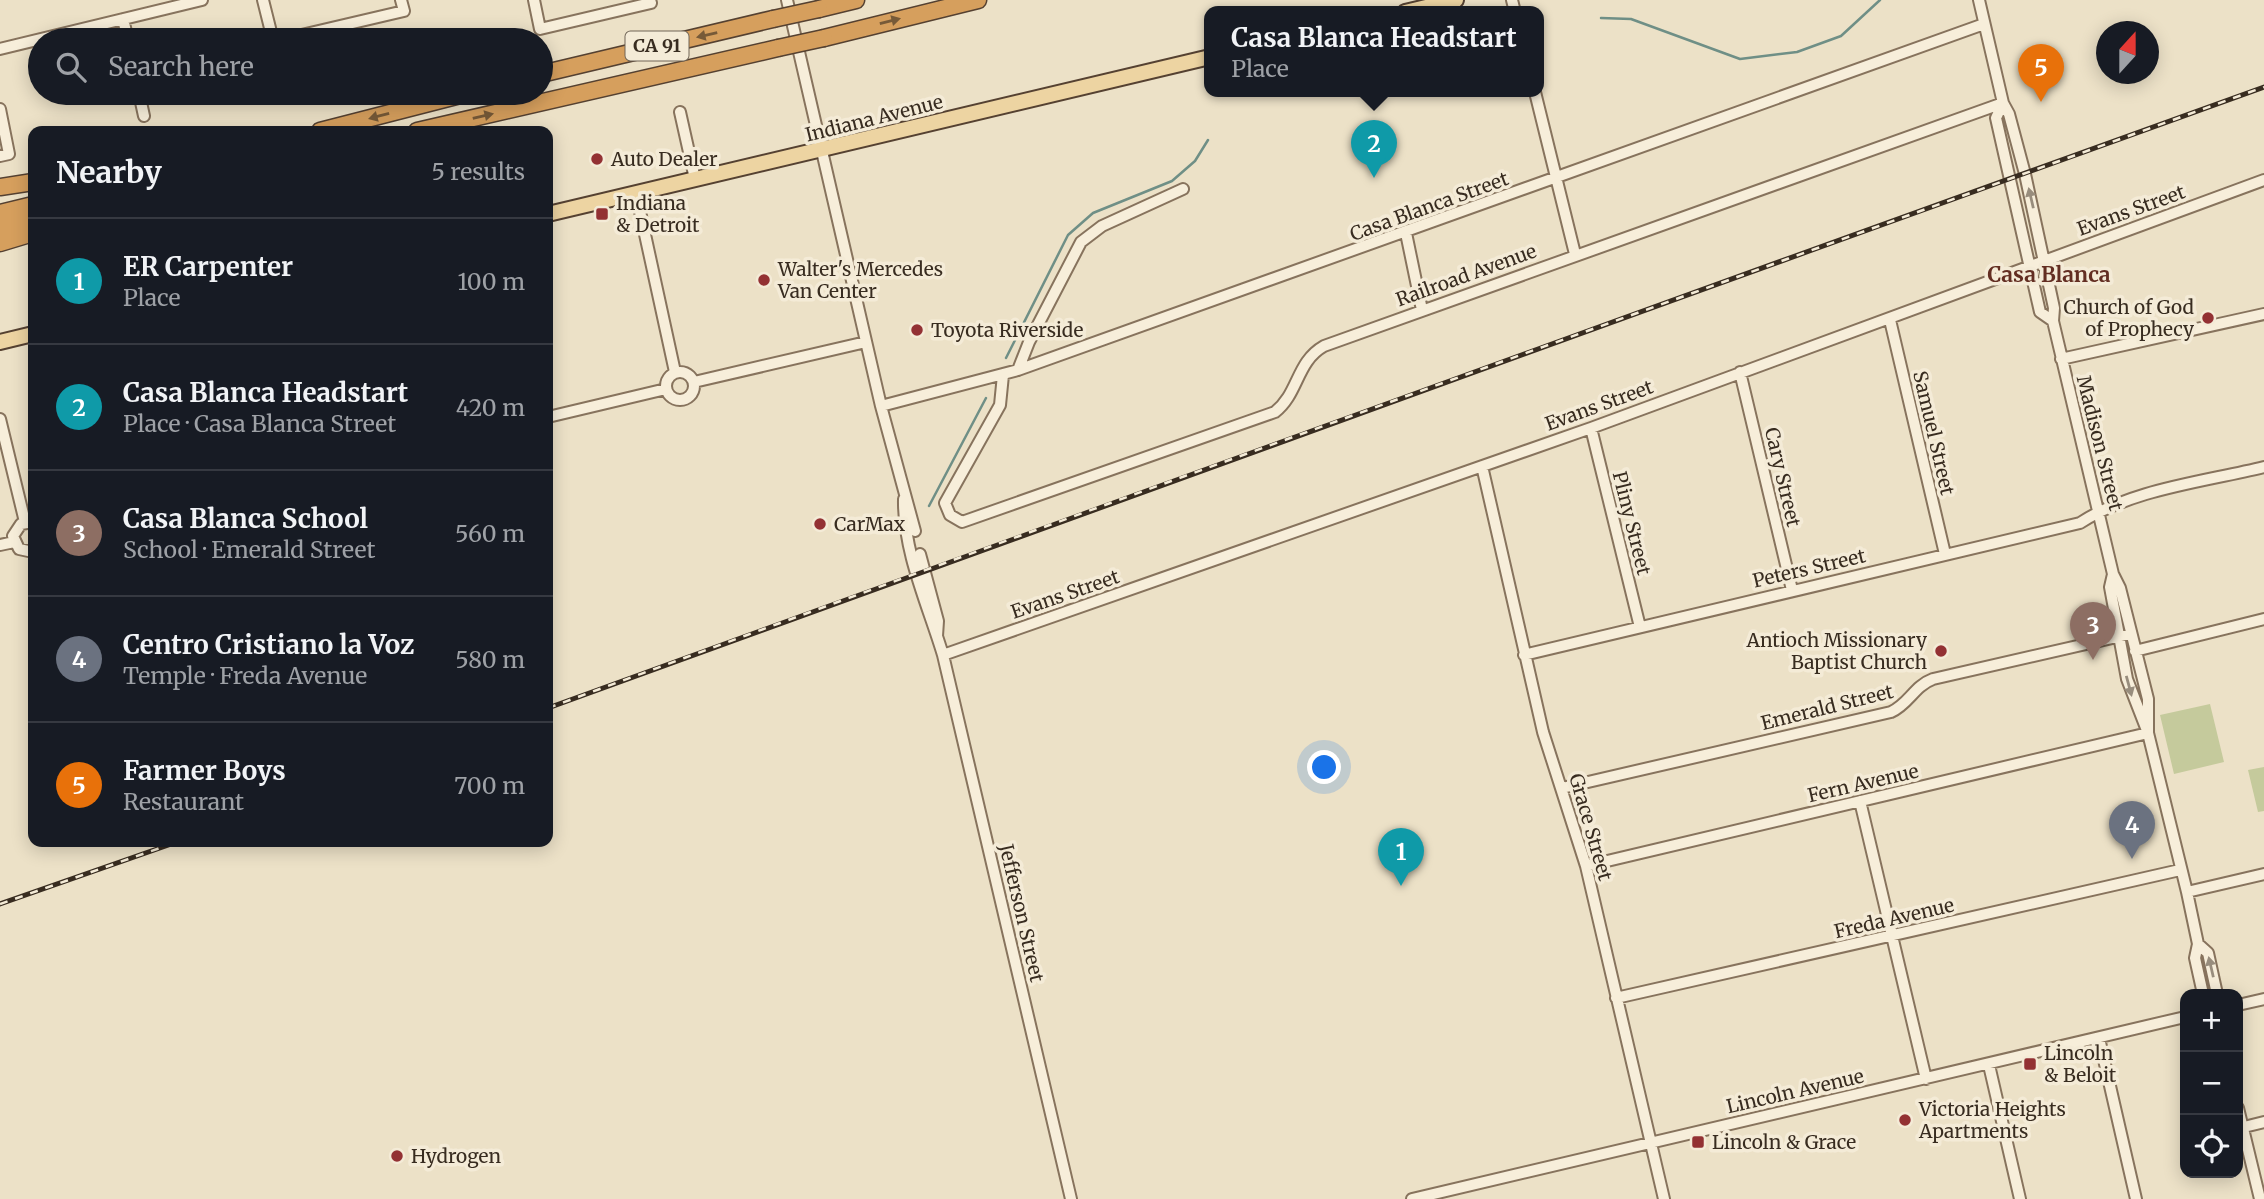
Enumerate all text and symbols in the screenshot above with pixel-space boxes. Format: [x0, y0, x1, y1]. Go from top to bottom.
popup [1204, 6, 1544, 97]
one-way arrow [879, 16, 901, 27]
text: Casa Blanca Headstart [1231, 21, 1517, 54]
north arrow [2096, 21, 2159, 84]
search box [28, 28, 553, 105]
one-way arrow [696, 30, 718, 41]
road number: CA 91 [626, 32, 688, 60]
pin: 5 [2018, 44, 2064, 102]
icon: search [52, 48, 90, 86]
text: Search here [108, 50, 254, 83]
text: Place [1231, 54, 1289, 83]
street label: Indiana Avenue [803, 89, 945, 147]
one-way arrow [367, 111, 389, 122]
one-way arrow [472, 111, 494, 122]
pin: 2 [1351, 120, 1397, 178]
place label: Auto Dealer [610, 147, 718, 171]
marker: Auto Dealer [589, 151, 605, 167]
text: Nearby [56, 153, 162, 191]
text: 5 results [431, 157, 525, 186]
street label: Casa Blanca Street [1346, 166, 1512, 246]
street label: Evans Street [2074, 179, 2189, 241]
one-way arrow [2025, 187, 2036, 209]
place label: Indiana & Detroit [616, 191, 700, 237]
marker: Indiana & Detroit [594, 206, 610, 222]
street label: Railroad Avenue [1392, 238, 1540, 312]
text: ER Carpenter [123, 250, 293, 283]
place label: Walter's Mercedes Van Center [777, 257, 943, 303]
district label: Casa Blanca [1987, 261, 2111, 288]
text: 1 [74, 267, 84, 296]
text: 100 m [457, 267, 525, 296]
marker: Walter's Mercedes Van Center [756, 272, 772, 288]
text: Place [123, 283, 180, 312]
place label: Church of God of Prophecy [2063, 295, 2194, 341]
marker: Church of God of Prophecy [2200, 310, 2216, 326]
place label: Toyota Riverside [931, 318, 1083, 342]
marker: Toyota Riverside [909, 322, 925, 338]
street label: Samuel Street [1908, 369, 1960, 498]
street label: Madison Street [2072, 373, 2129, 514]
street label: Evans Street [1542, 374, 1657, 436]
text: Casa Blanca Headstart [123, 376, 408, 409]
text: 2 [72, 393, 86, 422]
text: 420 m [456, 393, 525, 422]
text: Place · Casa Blanca Street [123, 409, 396, 438]
street label: Cary Street [1760, 425, 1806, 530]
street label: Pliny Street [1608, 469, 1657, 578]
text: Casa Blanca School [123, 502, 368, 535]
place label: CarMax [834, 512, 906, 536]
marker: CarMax [812, 516, 828, 532]
text: 3 [72, 519, 86, 548]
text: 560 m [455, 519, 525, 548]
text: School · Emerald Street [123, 535, 375, 564]
street label: Peters Street [1750, 543, 1868, 593]
street label: Evans Street [1008, 564, 1123, 624]
pin: 3 [2070, 602, 2116, 660]
text: Centro Cristiano la Voz [123, 628, 414, 661]
place label: Antioch Missionary Baptist Church [1746, 628, 1927, 674]
marker: Antioch Missionary Baptist Church [1933, 643, 1949, 659]
text: 4 [72, 645, 86, 674]
text: 580 m [455, 645, 525, 674]
text: Temple · Freda Avenue [123, 661, 367, 690]
one-way arrow [2124, 675, 2135, 697]
street label: Emerald Street [1758, 679, 1896, 735]
your location [1307, 750, 1341, 784]
text: Farmer Boys [123, 754, 286, 787]
street label: Fern Avenue [1805, 759, 1921, 807]
text: 5 [72, 771, 86, 800]
text: 700 m [454, 771, 525, 800]
street label: Grace Street [1564, 771, 1618, 884]
text: Restaurant [123, 787, 244, 816]
pin: 4 [2109, 801, 2155, 859]
pin: 1 [1378, 828, 1424, 886]
street label: Jefferson Street [994, 841, 1050, 985]
street label: Freda Avenue [1832, 893, 1956, 943]
one-way arrow [2205, 956, 2216, 978]
map controls [2180, 989, 2243, 1178]
button: + [2180, 989, 2243, 1052]
place label: Lincoln & Beloit [2044, 1041, 2117, 1087]
button: − [2180, 1052, 2243, 1115]
marker: Lincoln & Beloit [2022, 1056, 2038, 1072]
street label: Lincoln Avenue [1724, 1063, 1866, 1118]
place label: Victoria Heights Apartments [1918, 1097, 2066, 1143]
marker: Victoria Heights Apartments [1897, 1112, 1913, 1128]
button: locate [2180, 1115, 2243, 1178]
place label: Lincoln & Grace [1712, 1130, 1856, 1154]
marker: Lincoln & Grace [1690, 1134, 1706, 1150]
place label: Hydrogen [411, 1144, 501, 1168]
marker: Hydrogen [389, 1148, 405, 1164]

